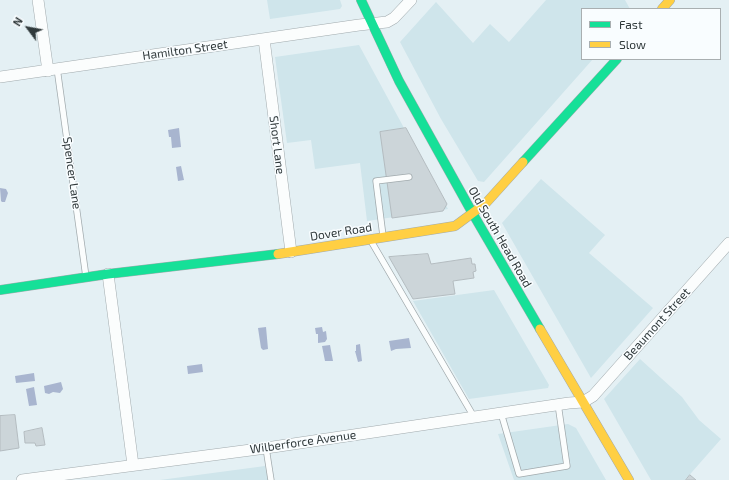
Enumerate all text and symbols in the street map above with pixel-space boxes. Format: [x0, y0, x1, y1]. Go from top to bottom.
north arrow [8, 8, 48, 48]
legend [581, 8, 721, 60]
text: N [10, 15, 25, 28]
text: Fast [619, 17, 642, 31]
street label: Hamilton Street [141, 37, 229, 63]
text: Slow [619, 37, 646, 51]
street label: Short Lane [266, 115, 288, 175]
street label: Spencer Lane [60, 136, 84, 210]
street label: Old South Head Road [465, 184, 535, 290]
street label: Dover Road [309, 220, 373, 244]
street label: Beaumont Street [621, 285, 693, 363]
street label: Wilberforce Avenue [249, 427, 357, 457]

